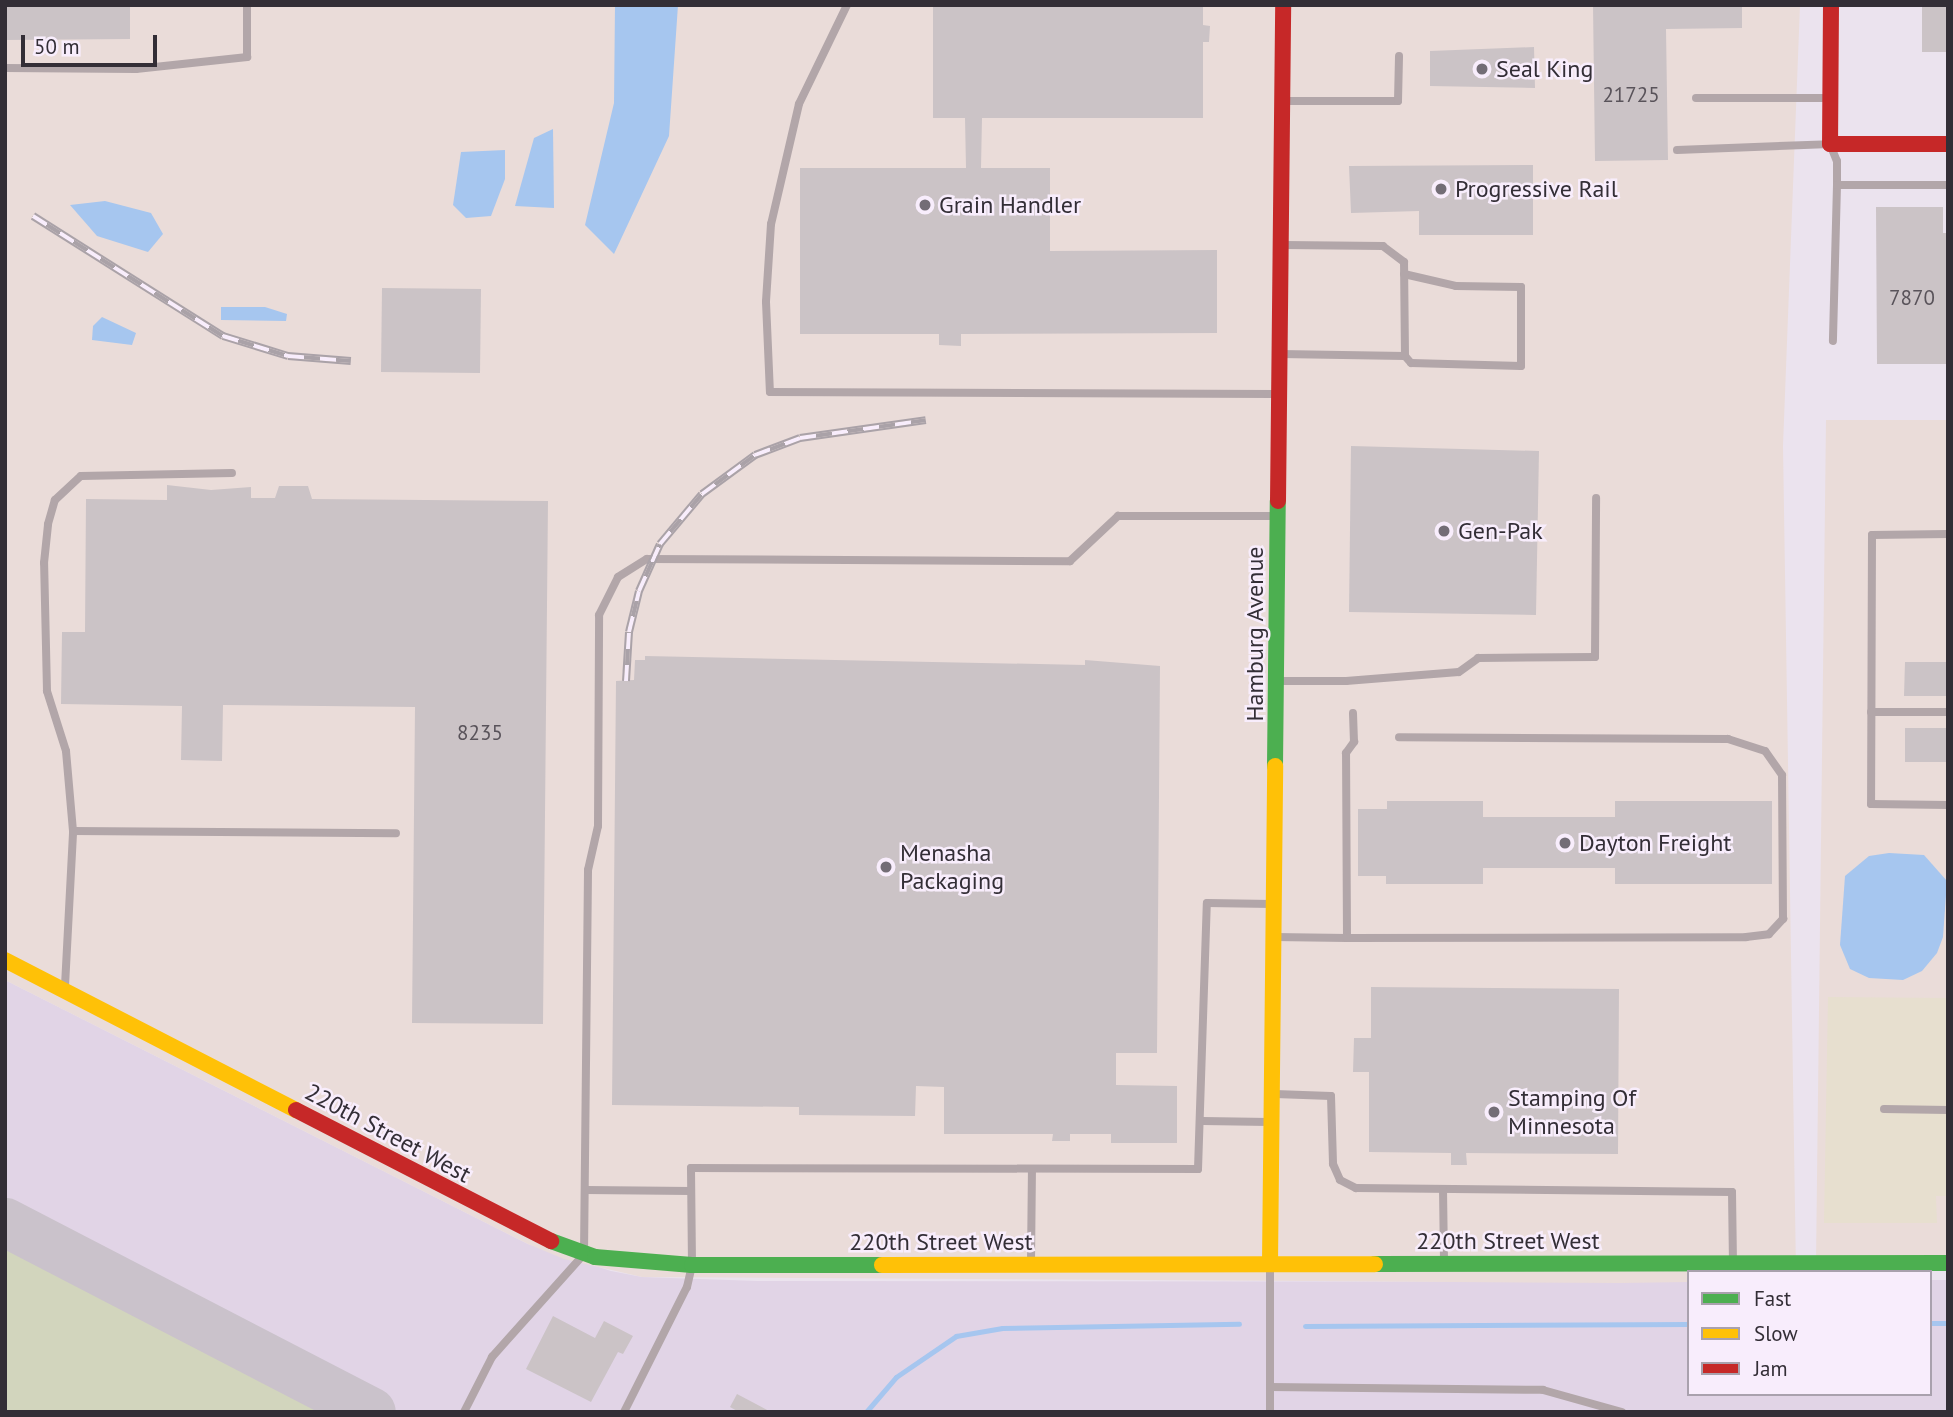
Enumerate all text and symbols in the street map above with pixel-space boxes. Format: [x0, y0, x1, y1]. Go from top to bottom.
scale bar [24, 21, 161, 65]
text: 50 m [34, 33, 80, 60]
place label: Seal King [1496, 55, 1593, 83]
marker: Seal King [1474, 61, 1490, 77]
house number: 21725 [1602, 82, 1660, 108]
place label: Progressive Rail [1455, 175, 1618, 203]
marker: Progressive Rail [1433, 181, 1449, 197]
place label: Grain Handler [939, 191, 1081, 219]
marker: Grain Handler [917, 197, 933, 213]
house number: 7870 [1889, 285, 1935, 311]
place label: Gen-Pak [1458, 517, 1543, 545]
marker: Gen-Pak [1436, 523, 1452, 539]
street label: Hamburg Avenue [1241, 546, 1269, 722]
house number: 8235 [457, 720, 503, 746]
place label: Dayton Freight [1579, 829, 1731, 857]
marker: Dayton Freight [1557, 835, 1573, 851]
place label: Menasha Packaging [900, 839, 1004, 895]
marker: Menasha Packaging [878, 859, 894, 875]
street label: 220th Street West [300, 1077, 476, 1189]
place label: Stamping Of Minnesota [1508, 1084, 1636, 1140]
marker: Stamping Of Minnesota [1486, 1104, 1502, 1120]
street label: 220th Street West [1416, 1227, 1600, 1255]
street label: 220th Street West [849, 1228, 1033, 1256]
legend [1687, 1270, 1932, 1396]
text: Fast [1754, 1285, 1791, 1312]
text: Slow [1754, 1320, 1798, 1347]
text: Jam [1754, 1355, 1788, 1382]

